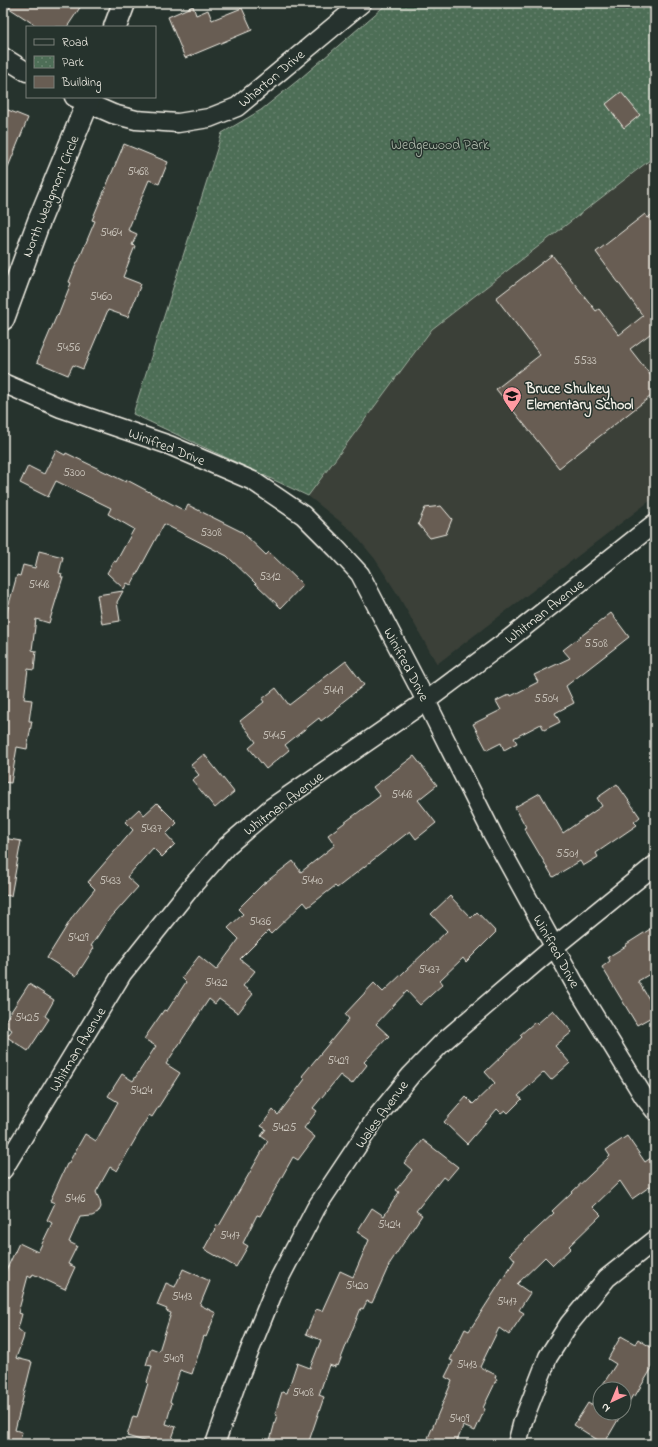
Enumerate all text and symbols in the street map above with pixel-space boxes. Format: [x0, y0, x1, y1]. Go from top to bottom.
legend [26, 26, 156, 98]
text: Road [62, 34, 88, 52]
street label: Wharton Drive [234, 45, 310, 113]
text: Park [62, 54, 84, 72]
text: Building [61, 74, 101, 93]
street label: North Wedgmont Circle [17, 132, 87, 261]
park label: Wedgewood Park [391, 135, 490, 157]
house number: 5468 [127, 163, 149, 181]
house number: 5464 [100, 224, 122, 242]
house number: 5460 [90, 288, 112, 306]
house number: 5456 [56, 339, 81, 357]
house number: 5533 [573, 352, 597, 370]
place label: Bruce Shulkey Elementary School [525, 379, 634, 418]
school or university icon: Bruce Shulkey Elementary School [501, 385, 523, 413]
street label: Winifred Drive [125, 423, 209, 472]
house number: 5300 [63, 464, 85, 482]
house number: 5308 [200, 524, 222, 542]
house number: 5312 [259, 568, 281, 586]
street label: Whitman Avenue [501, 574, 590, 650]
house number: 5448 [28, 576, 50, 594]
street label: Winifred Drive [377, 624, 434, 706]
house number: 5508 [584, 635, 608, 653]
house number: 5449 [323, 682, 344, 700]
house number: 5504 [534, 690, 558, 708]
house number: 5445 [262, 727, 286, 745]
street label: Whitman Avenue [239, 767, 329, 841]
house number: 5448 [391, 786, 413, 804]
house number: 5437 [140, 820, 162, 838]
house number: 5501 [556, 845, 579, 863]
house number: 5433 [99, 872, 121, 890]
house number: 5440 [301, 872, 323, 890]
street label: Winifred Drive [527, 911, 585, 993]
house number: 5436 [249, 913, 272, 931]
house number: 5429 [67, 929, 89, 947]
house number: 5437 [418, 961, 440, 979]
house number: 5432 [205, 974, 227, 992]
street label: Whitman Avenue [45, 1003, 112, 1096]
house number: 5425 [15, 1009, 39, 1027]
house number: 5429 [327, 1052, 349, 1070]
street label: Wales Avenue [350, 1076, 415, 1153]
house number: 5424 [130, 1082, 152, 1100]
house number: 5425 [272, 1119, 296, 1137]
house number: 5416 [65, 1190, 86, 1208]
house number: 5424 [378, 1216, 400, 1234]
house number: 5417 [220, 1227, 240, 1245]
house number: 5420 [346, 1277, 368, 1295]
house number: 5413 [172, 1288, 192, 1306]
house number: 5417 [497, 1293, 517, 1311]
house number: 5409 [163, 1350, 184, 1368]
house number: 5413 [457, 1356, 477, 1374]
north arrow [592, 1381, 632, 1421]
house number: 5408 [292, 1384, 314, 1402]
text: N [598, 1399, 614, 1416]
house number: 5409 [449, 1410, 470, 1428]

